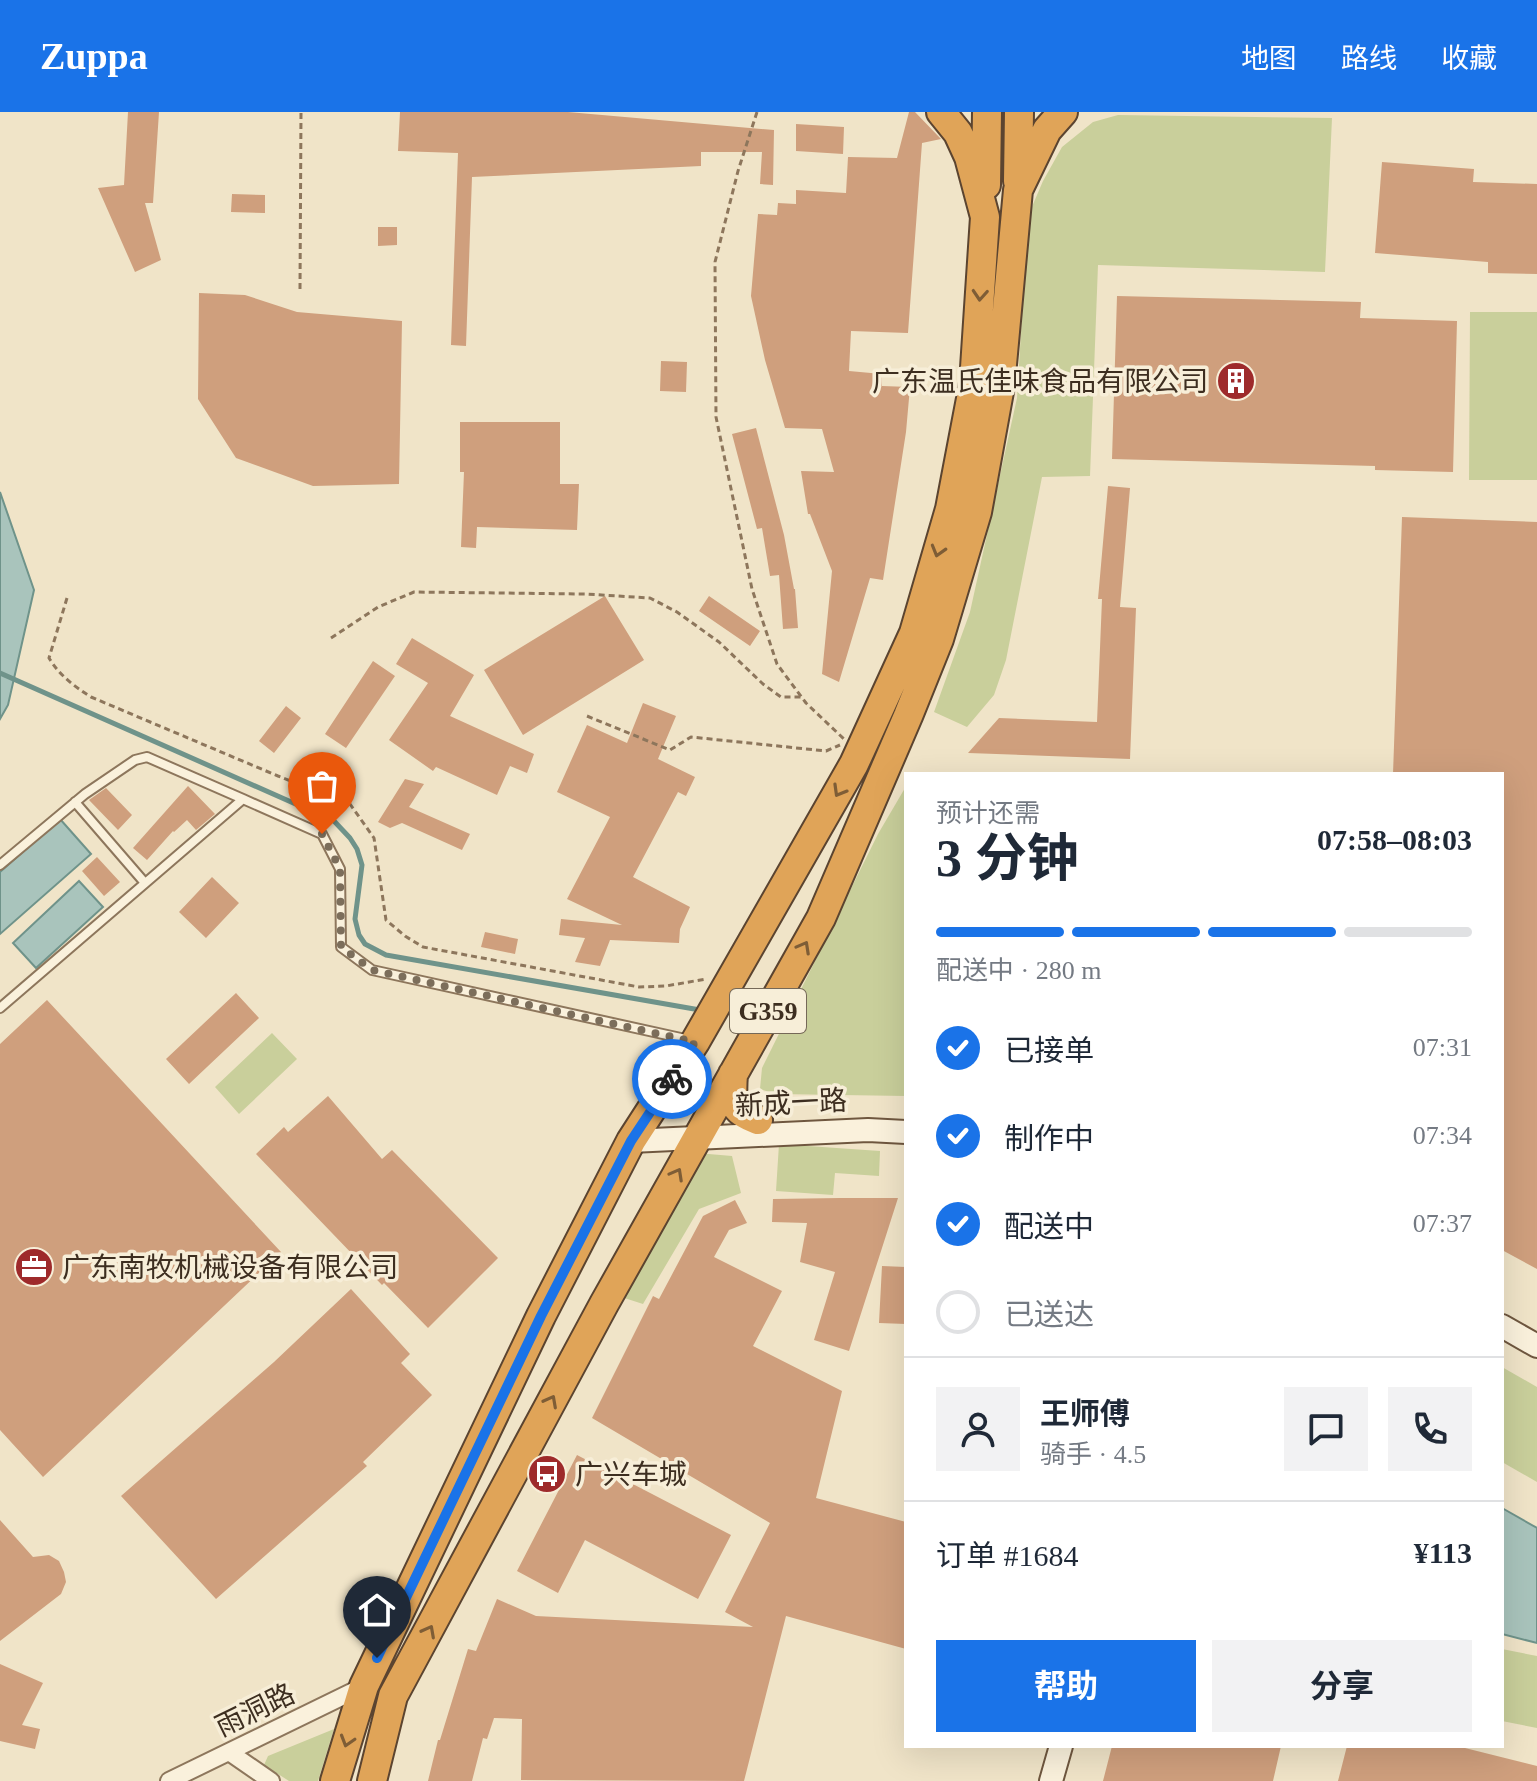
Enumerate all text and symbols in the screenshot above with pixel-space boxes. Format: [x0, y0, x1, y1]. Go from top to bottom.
text: Zuppa [40, 35, 148, 77]
text: 地图 [1241, 43, 1297, 74]
text: 路线 [1341, 43, 1397, 74]
text: 收藏 [1441, 43, 1497, 74]
one-way arrow [972, 289, 989, 302]
building icon: 广东温氏佳味食品有限公司 [1215, 360, 1257, 402]
place label: 广东温氏佳味食品有限公司 [872, 366, 1208, 397]
one-way arrow [930, 543, 947, 557]
pin [288, 752, 356, 834]
icon: bag [300, 764, 344, 808]
one-way arrow [833, 782, 849, 796]
text: 预计还需 [936, 799, 1040, 828]
text: 07:58–08:03 [1317, 823, 1472, 856]
text: 3 分钟 [936, 830, 1079, 887]
one-way arrow [795, 941, 810, 955]
text: 配送中 · 280 m [936, 956, 1101, 985]
road number: G359 [730, 989, 806, 1033]
icon: check [936, 1026, 980, 1070]
text: 07:31 [1413, 1033, 1472, 1062]
text: 已接单 [1004, 1034, 1094, 1067]
courier [632, 1039, 712, 1119]
icon: bike [650, 1057, 694, 1101]
street label: 新成一路 [734, 1085, 848, 1121]
icon: check [936, 1114, 980, 1158]
text: 07:34 [1413, 1121, 1472, 1150]
text: 制作中 [1004, 1122, 1094, 1155]
one-way arrow [667, 1168, 683, 1182]
icon: check [936, 1202, 980, 1246]
text: 07:37 [1413, 1209, 1472, 1238]
text: 配送中 [1004, 1210, 1094, 1243]
office icon: 广东南牧机械设备有限公司 [13, 1246, 55, 1288]
place label: 广东南牧机械设备有限公司 [62, 1252, 398, 1283]
text: 已送达 [1004, 1298, 1094, 1331]
button: person [936, 1387, 1020, 1471]
button: chat [1284, 1387, 1368, 1471]
button: phone [1388, 1387, 1472, 1471]
one-way arrow [542, 1395, 557, 1410]
text: 王师傅 [1040, 1397, 1130, 1430]
text: 骑手 · 4.5 [1040, 1440, 1146, 1469]
bus stop icon: 广兴车城 [526, 1453, 568, 1495]
place label: 广兴车城 [575, 1459, 687, 1490]
text: ¥113 [1414, 1536, 1472, 1569]
text: 订单 #1684 [936, 1539, 1079, 1572]
pin [343, 1576, 411, 1658]
icon: home [355, 1588, 399, 1632]
one-way arrow [419, 1624, 434, 1639]
button: 帮助 [936, 1640, 1196, 1732]
button: 分享 [1212, 1640, 1472, 1732]
street label: 雨洞路 [210, 1678, 300, 1742]
one-way arrow [340, 1733, 356, 1747]

